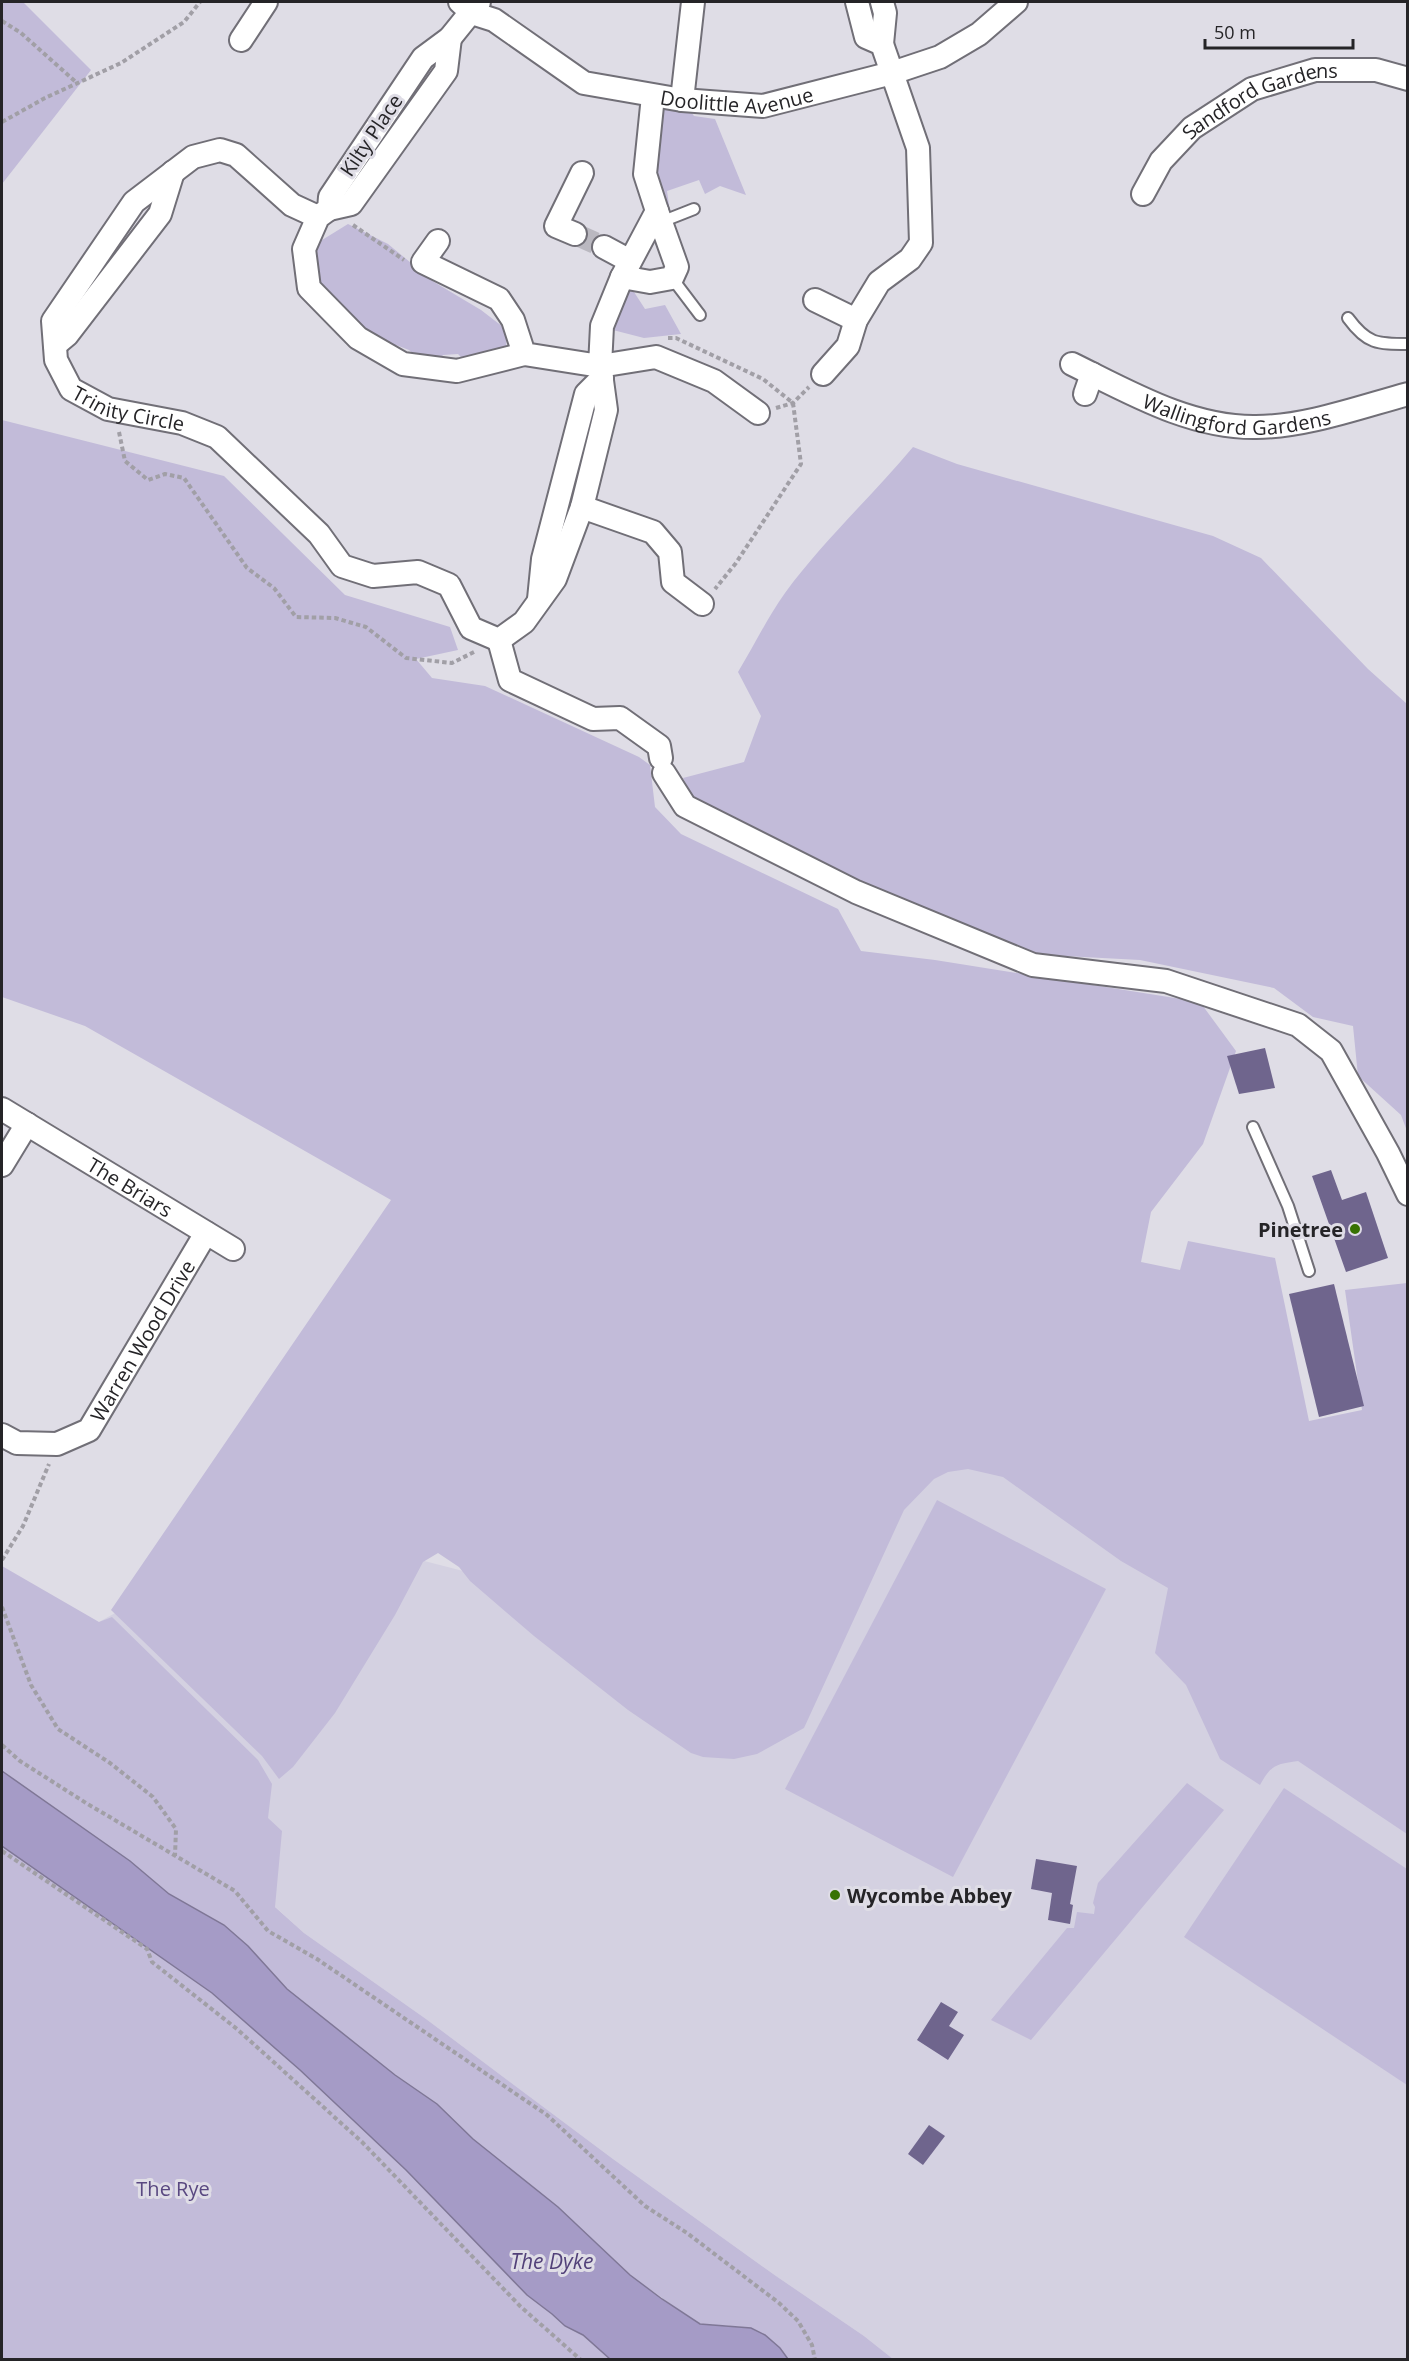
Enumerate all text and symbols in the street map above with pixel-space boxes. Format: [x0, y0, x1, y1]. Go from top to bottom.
scale bar [1205, 12, 1354, 50]
text: 50 m [1214, 20, 1256, 44]
street label: Sandford Gardens [1175, 57, 1338, 144]
street label: Doolittle Avenue [658, 80, 816, 120]
street label: Kilty Place [334, 89, 408, 181]
street label: Trinity Circle [68, 379, 187, 437]
street label: Wallingford Gardens [1139, 387, 1333, 441]
street label: The Briars [83, 1151, 178, 1223]
place label: Pinetree [1258, 1216, 1343, 1243]
marker: Pinetree [1348, 1222, 1362, 1236]
street label: Warren Wood Drive [84, 1255, 201, 1426]
place label: Wycombe Abbey [847, 1882, 1013, 1909]
marker: Wycombe Abbey [828, 1888, 842, 1902]
park label: The Rye [136, 2175, 210, 2202]
water label: The Dyke [511, 2247, 593, 2275]

